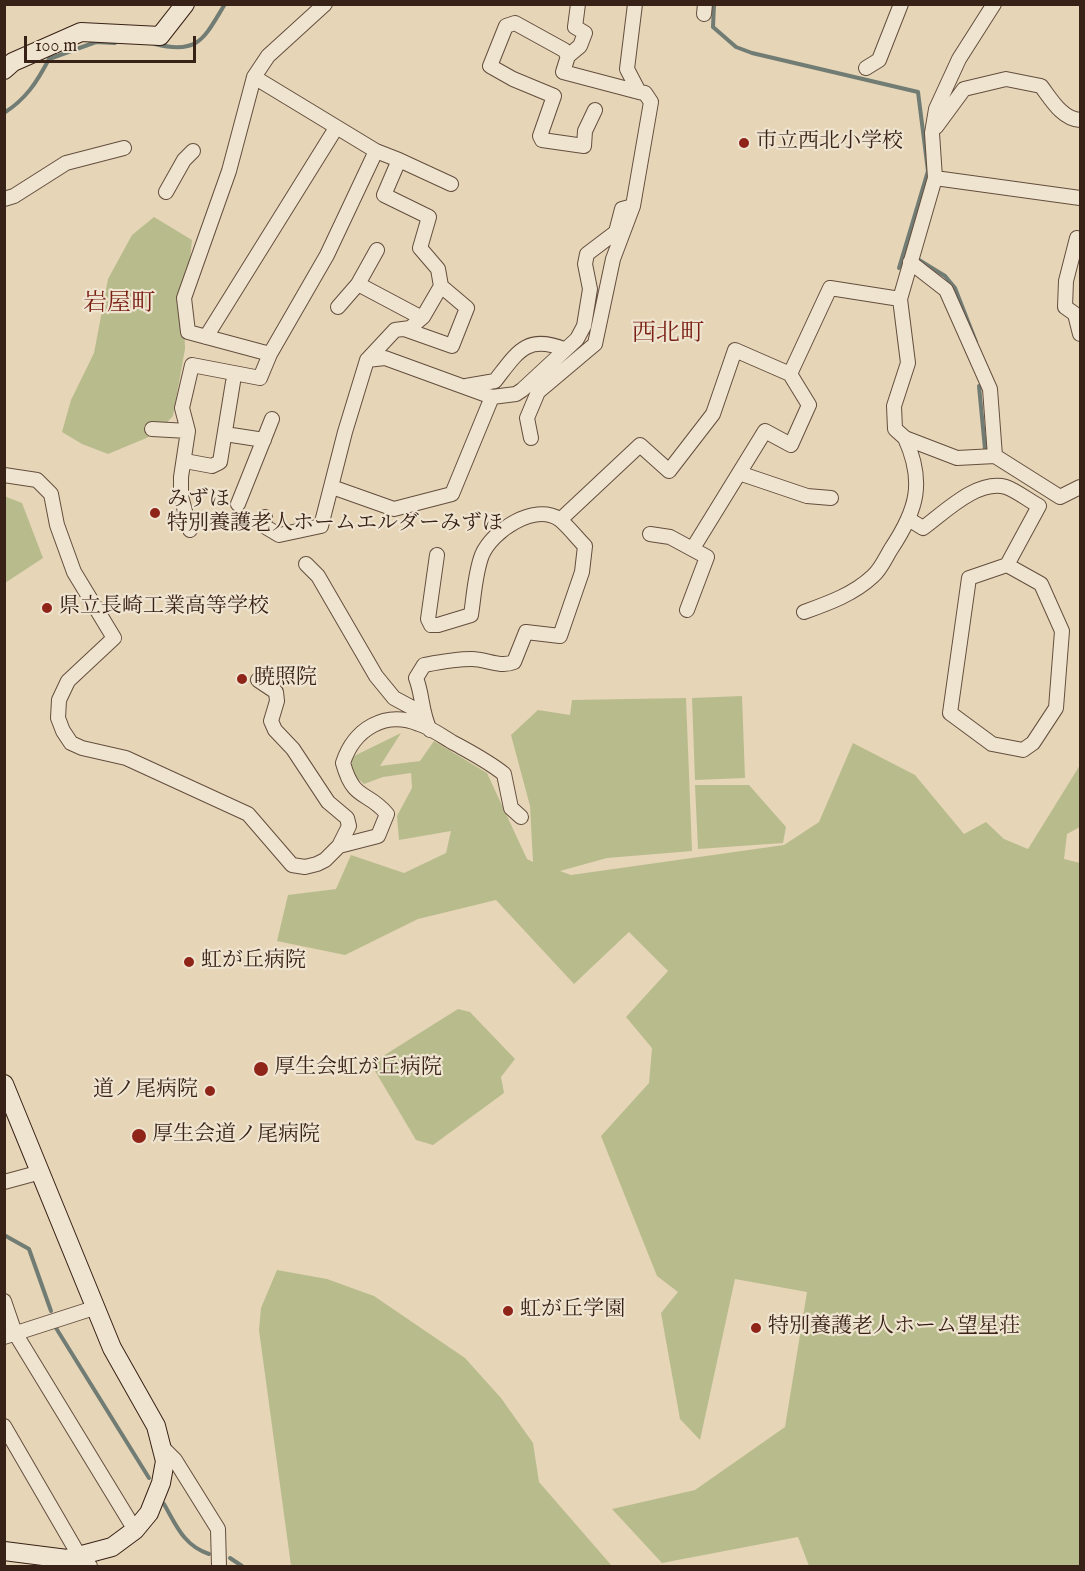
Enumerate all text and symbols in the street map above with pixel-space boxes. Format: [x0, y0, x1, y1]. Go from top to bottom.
scale bar [27, 24, 200, 62]
text: 100 m [35, 35, 77, 58]
place label: 市立西北小学校 [756, 130, 903, 156]
marker: 市立西北小学校 [737, 136, 751, 150]
district label: 岩屋町 [83, 291, 155, 319]
district label: 西北町 [632, 321, 704, 349]
place label: みずほ 特別養護老人ホームエルダーみずほ [167, 488, 503, 538]
marker: みずほ 特別養護老人ホームエルダーみずほ [148, 506, 162, 520]
place label: 県立長崎工業高等学校 [59, 595, 269, 621]
marker: 県立長崎工業高等学校 [40, 601, 54, 615]
place label: 暁照院 [254, 666, 317, 692]
marker: 暁照院 [235, 672, 249, 686]
place label: 虹が丘病院 [201, 949, 306, 975]
marker: 虹が丘病院 [182, 955, 196, 969]
place label: 厚生会虹が丘病院 [274, 1056, 442, 1082]
marker: 厚生会虹が丘病院 [252, 1060, 270, 1078]
place label: 道ノ尾病院 [93, 1078, 198, 1104]
marker: 道ノ尾病院 [203, 1084, 217, 1098]
place label: 厚生会道ノ尾病院 [152, 1123, 320, 1149]
marker: 厚生会道ノ尾病院 [130, 1127, 148, 1145]
place label: 虹が丘学園 [520, 1298, 625, 1324]
marker: 虹が丘学園 [501, 1304, 515, 1318]
place label: 特別養護老人ホーム望星荘 [768, 1315, 1020, 1341]
marker: 特別養護老人ホーム望星荘 [749, 1321, 763, 1335]

